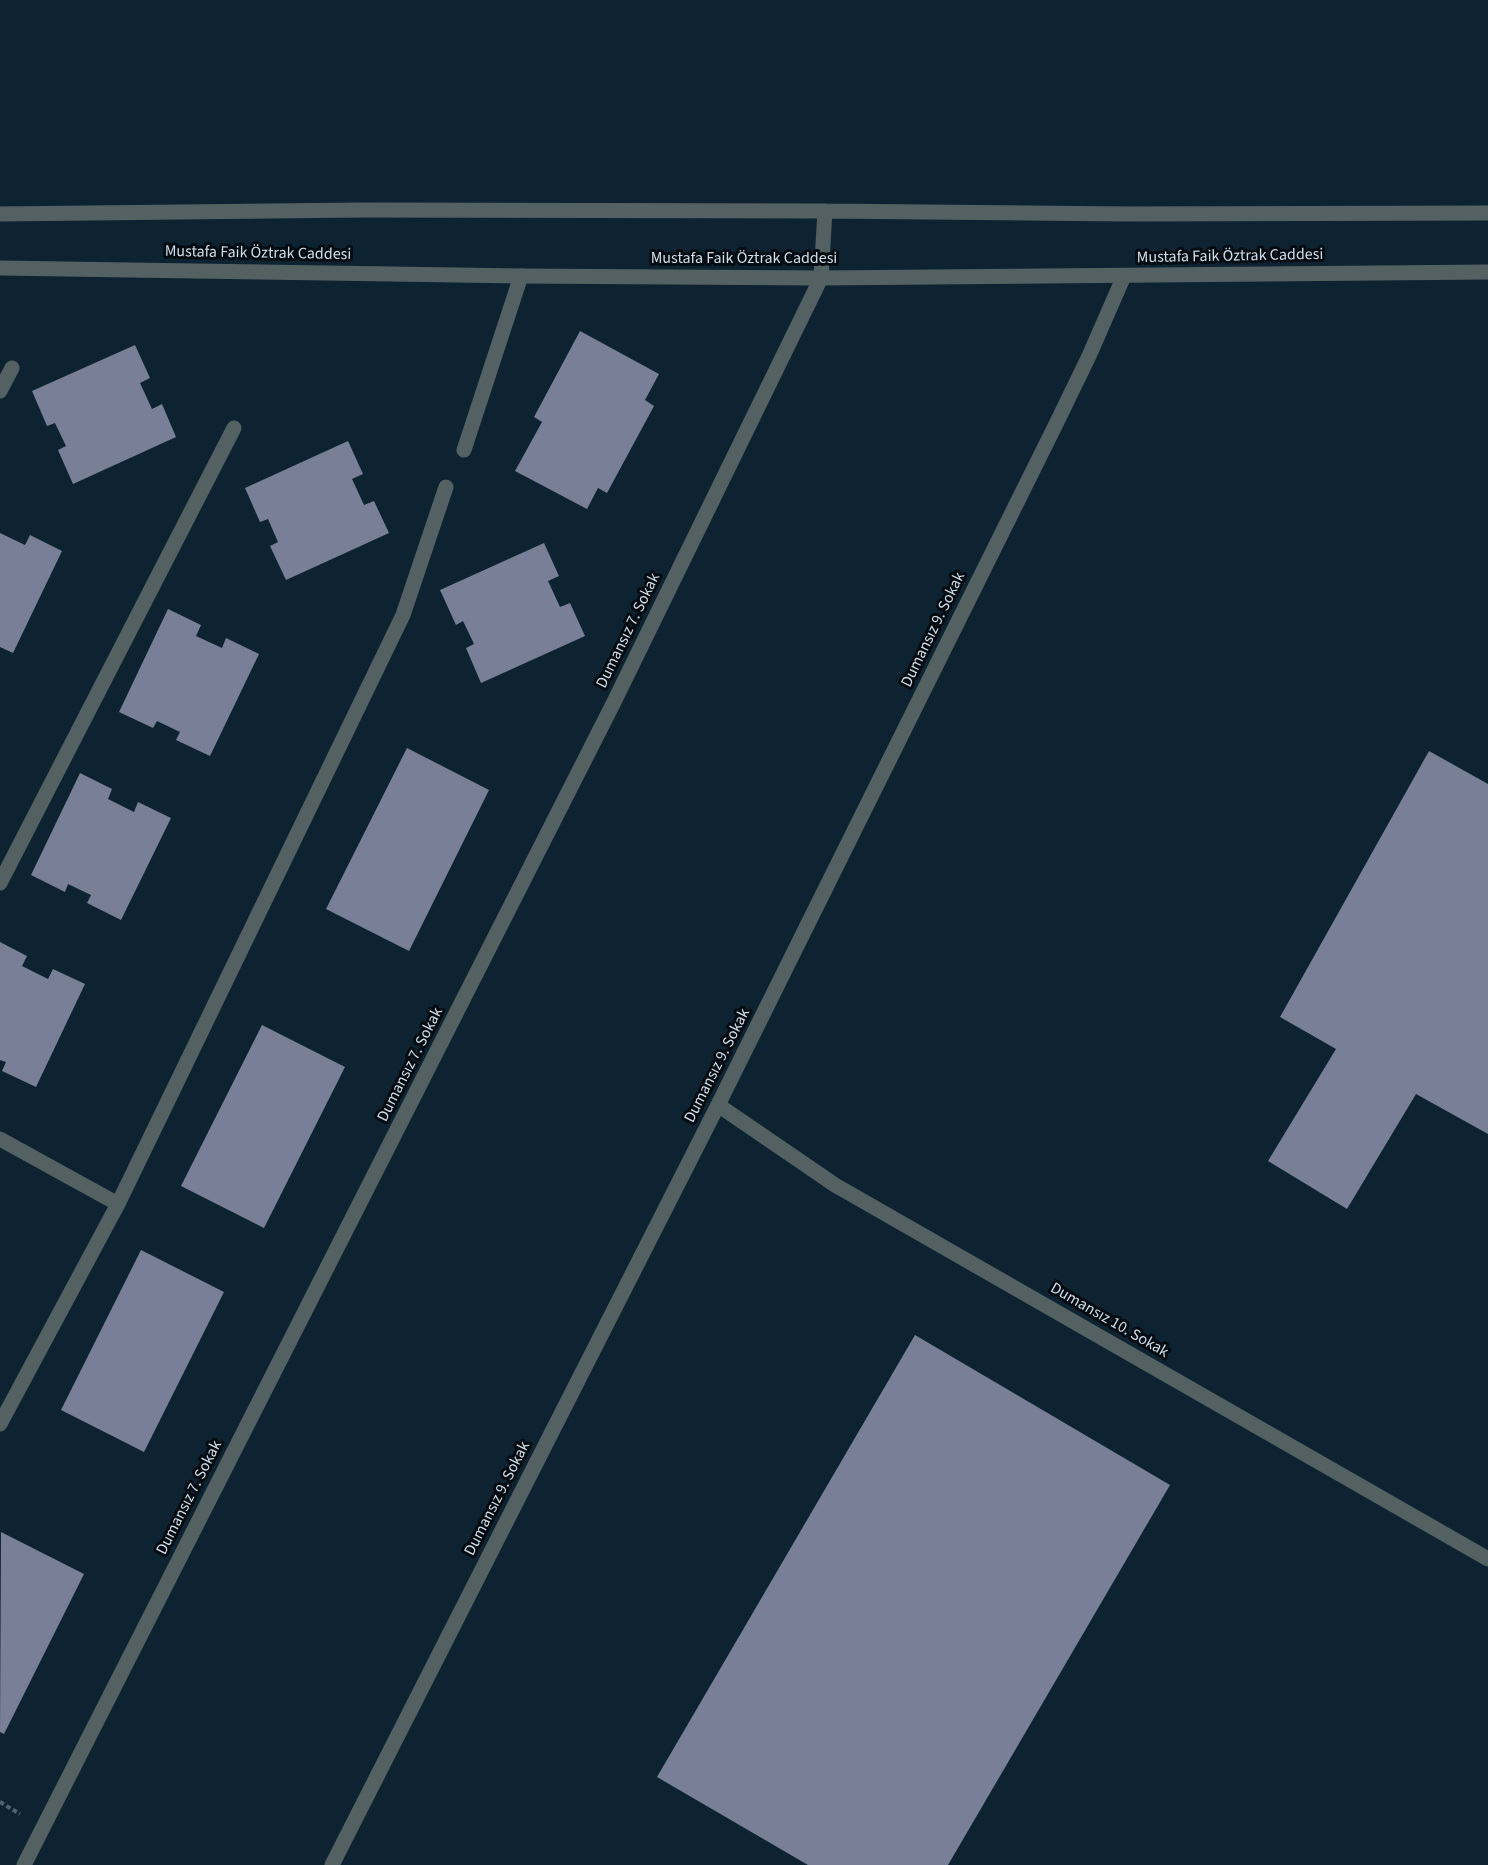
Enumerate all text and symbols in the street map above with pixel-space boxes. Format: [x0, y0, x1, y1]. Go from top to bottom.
street label: Mustafa Faik Öztrak Caddesi [165, 243, 351, 265]
street label: Mustafa Faik Öztrak Caddesi [1137, 246, 1323, 268]
street label: Mustafa Faik Öztrak Caddesi [651, 249, 837, 269]
street label: Dumansız 9. Sokak [898, 569, 970, 691]
street label: Dumansız 7. Sokak [593, 570, 665, 692]
street label: Dumansız 7. Sokak [374, 1005, 448, 1125]
street label: Dumansız 9. Sokak [681, 1006, 755, 1126]
street label: Dumansız 10. Sokak [1046, 1279, 1172, 1363]
street label: Dumansız 7. Sokak [153, 1438, 227, 1558]
street label: Dumansız 9. Sokak [461, 1439, 535, 1559]

